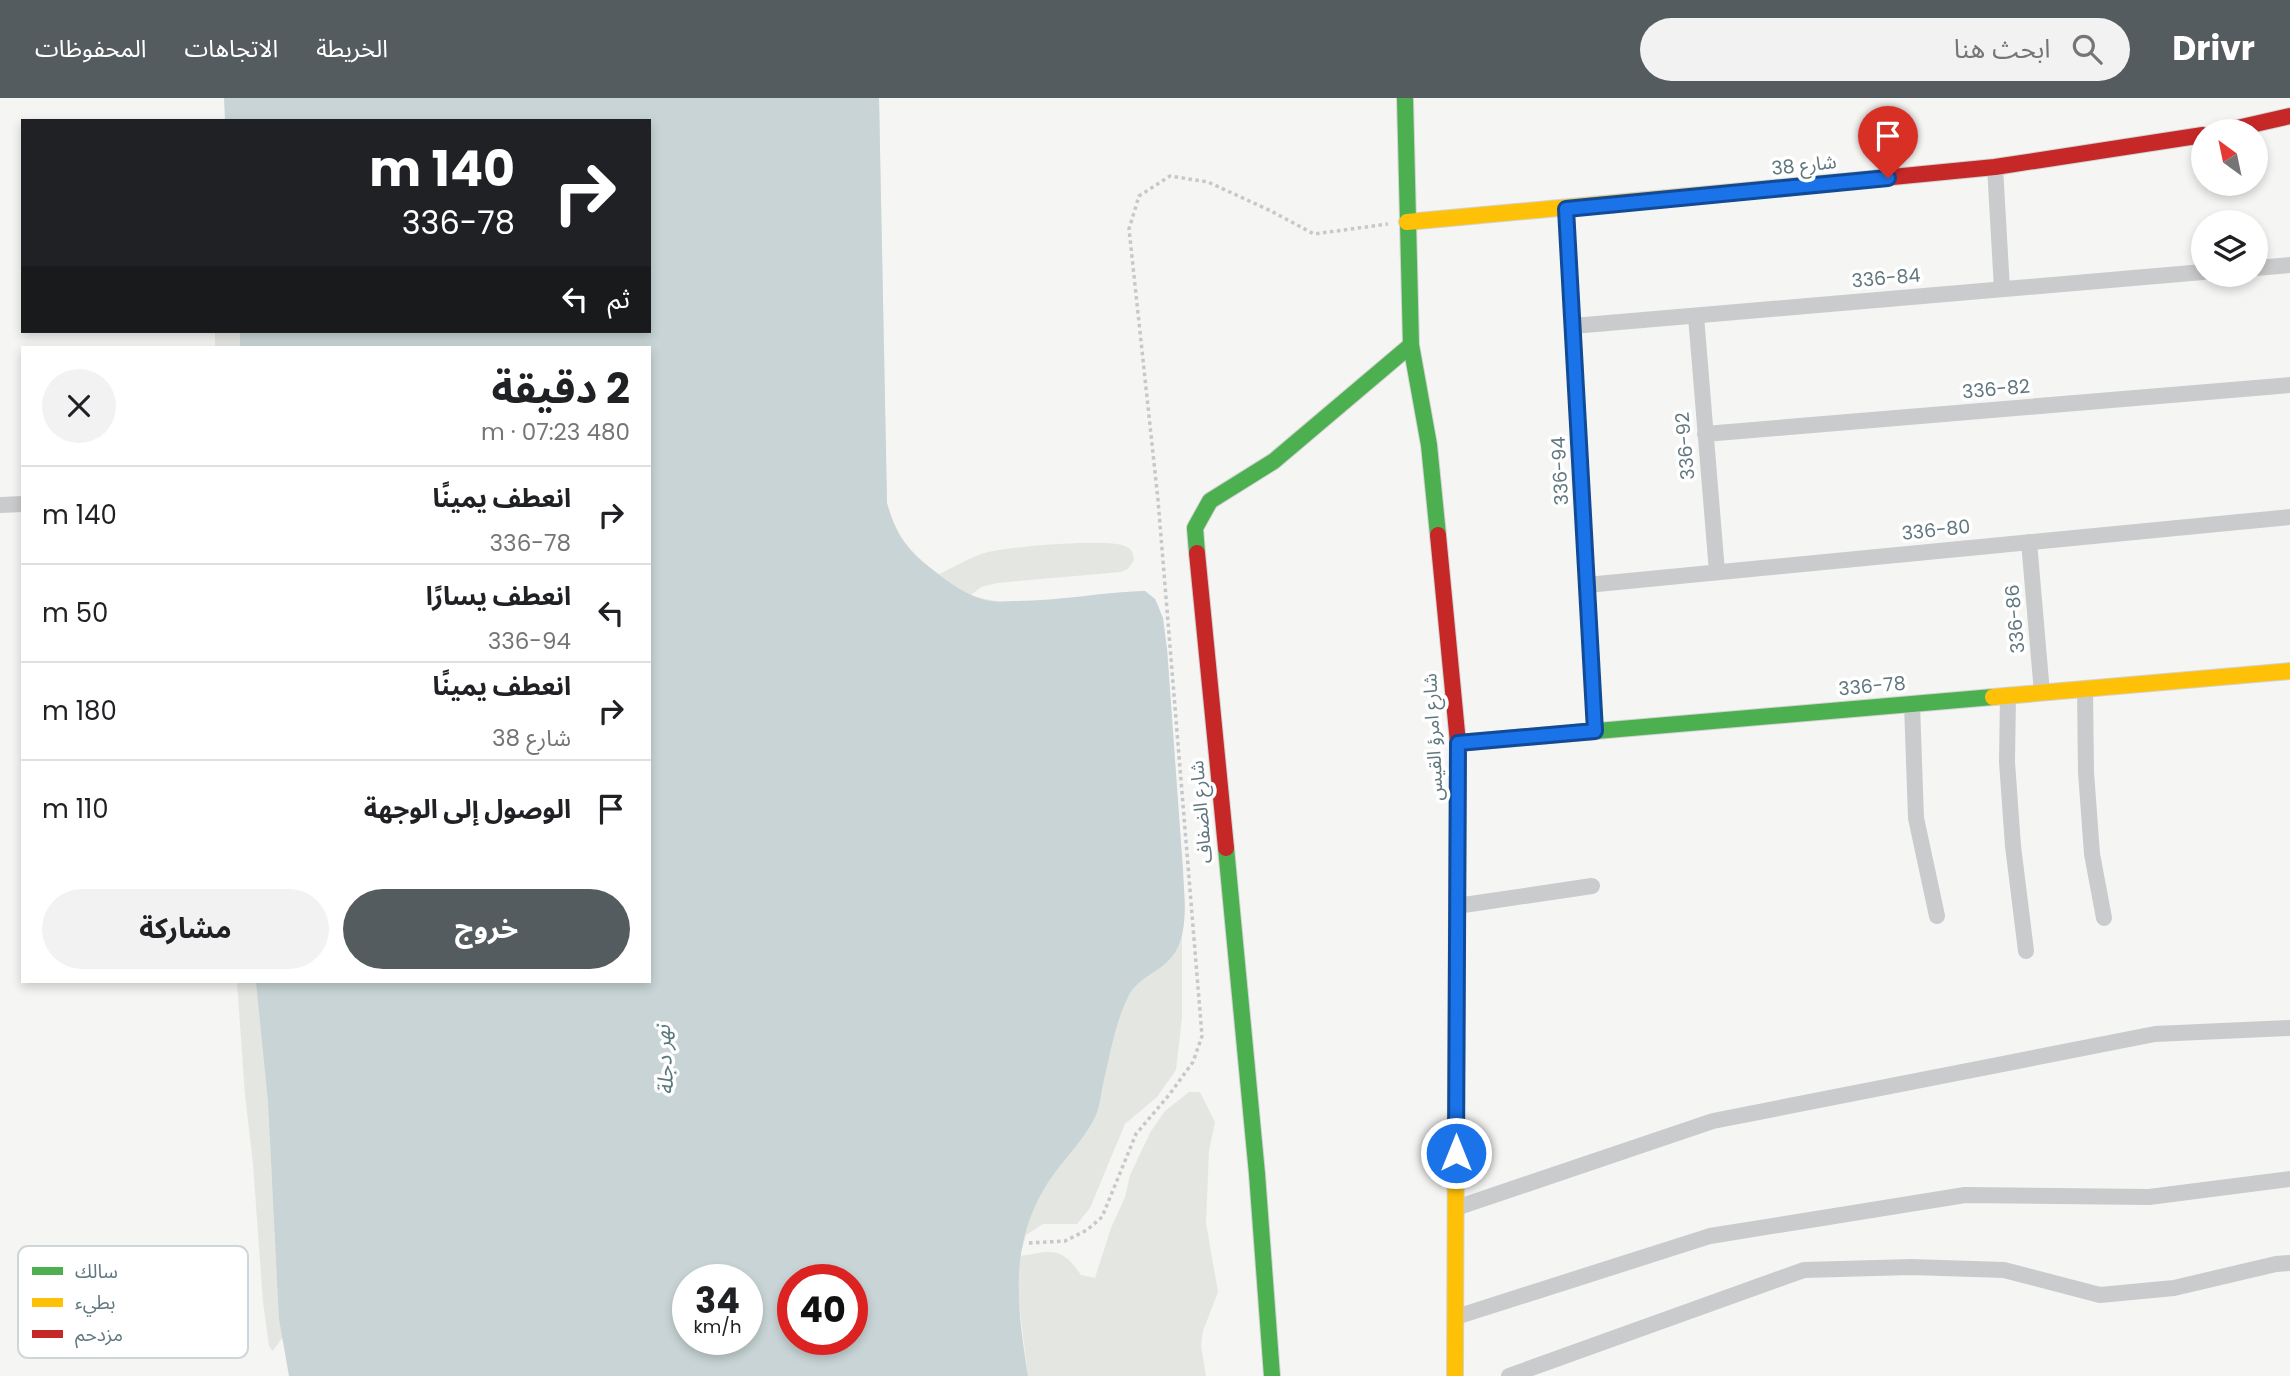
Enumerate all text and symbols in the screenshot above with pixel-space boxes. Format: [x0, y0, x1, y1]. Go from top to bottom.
search box [1640, 18, 2130, 81]
text: Drivr [2172, 25, 2255, 72]
icon: search [2068, 30, 2106, 68]
text: ابحث هنا [1954, 31, 2050, 67]
text: المحفوظات [35, 32, 146, 65]
text: الاتجاهات [184, 32, 278, 65]
text: الخريطة [316, 32, 388, 65]
pin [1858, 106, 1918, 178]
icon: arrive [1869, 117, 1907, 155]
north arrow [2191, 119, 2268, 196]
map controls [2191, 119, 2268, 287]
text: 140 m [369, 135, 515, 203]
icon: right [539, 147, 630, 238]
street label: شارع 38 [1770, 148, 1838, 182]
text: 336-78 [402, 200, 515, 245]
button: layers [2191, 210, 2268, 287]
street label: 336-84 [1851, 262, 1922, 294]
icon: left [556, 280, 594, 318]
text: ثم [608, 281, 630, 317]
text: 2 دقيقة [491, 359, 630, 418]
button: close [42, 369, 116, 443]
street label: 336-82 [1961, 373, 2031, 405]
street label: 336-92 [1669, 411, 1701, 481]
text: 480 m · 07:23 [481, 416, 630, 448]
street label: 336-94 [1545, 436, 1575, 506]
text: انعطف يمينًا [433, 480, 571, 516]
icon: right [592, 496, 630, 534]
text: 140 m [42, 497, 117, 533]
street label: 336-80 [1900, 513, 1972, 547]
text: 336-78 [490, 527, 571, 559]
text: انعطف يسارًا [426, 578, 571, 614]
street label: 336-86 [1999, 583, 2031, 655]
icon: left [592, 594, 630, 632]
text: 50 m [42, 595, 108, 631]
text: 336-94 [488, 625, 571, 657]
text: انعطف يمينًا [433, 668, 571, 704]
street label: 336-78 [1837, 670, 1907, 702]
street label: شارع امرؤ القيس [1416, 672, 1450, 802]
icon: right [592, 692, 630, 730]
text: 180 m [42, 693, 117, 729]
text: شارع 38 [492, 722, 571, 754]
street label: شارع الضفاف [1183, 759, 1219, 865]
icon: arrive [592, 790, 630, 828]
text: 110 m [42, 791, 109, 827]
text: الوصول إلى الوجهة [364, 791, 571, 827]
button: مشاركة [42, 889, 329, 969]
button: خروج [343, 889, 630, 969]
water label: نهر دجلة [648, 1023, 680, 1096]
position arrow [1419, 1116, 1493, 1190]
legend [18, 1246, 248, 1358]
text: سالك [75, 1258, 118, 1285]
speed limit sign: 40 [777, 1264, 868, 1355]
text: 34 [695, 1276, 740, 1325]
text: بطيء [75, 1289, 115, 1317]
text: km/h [694, 1314, 741, 1339]
text: مزدحم [75, 1321, 123, 1349]

